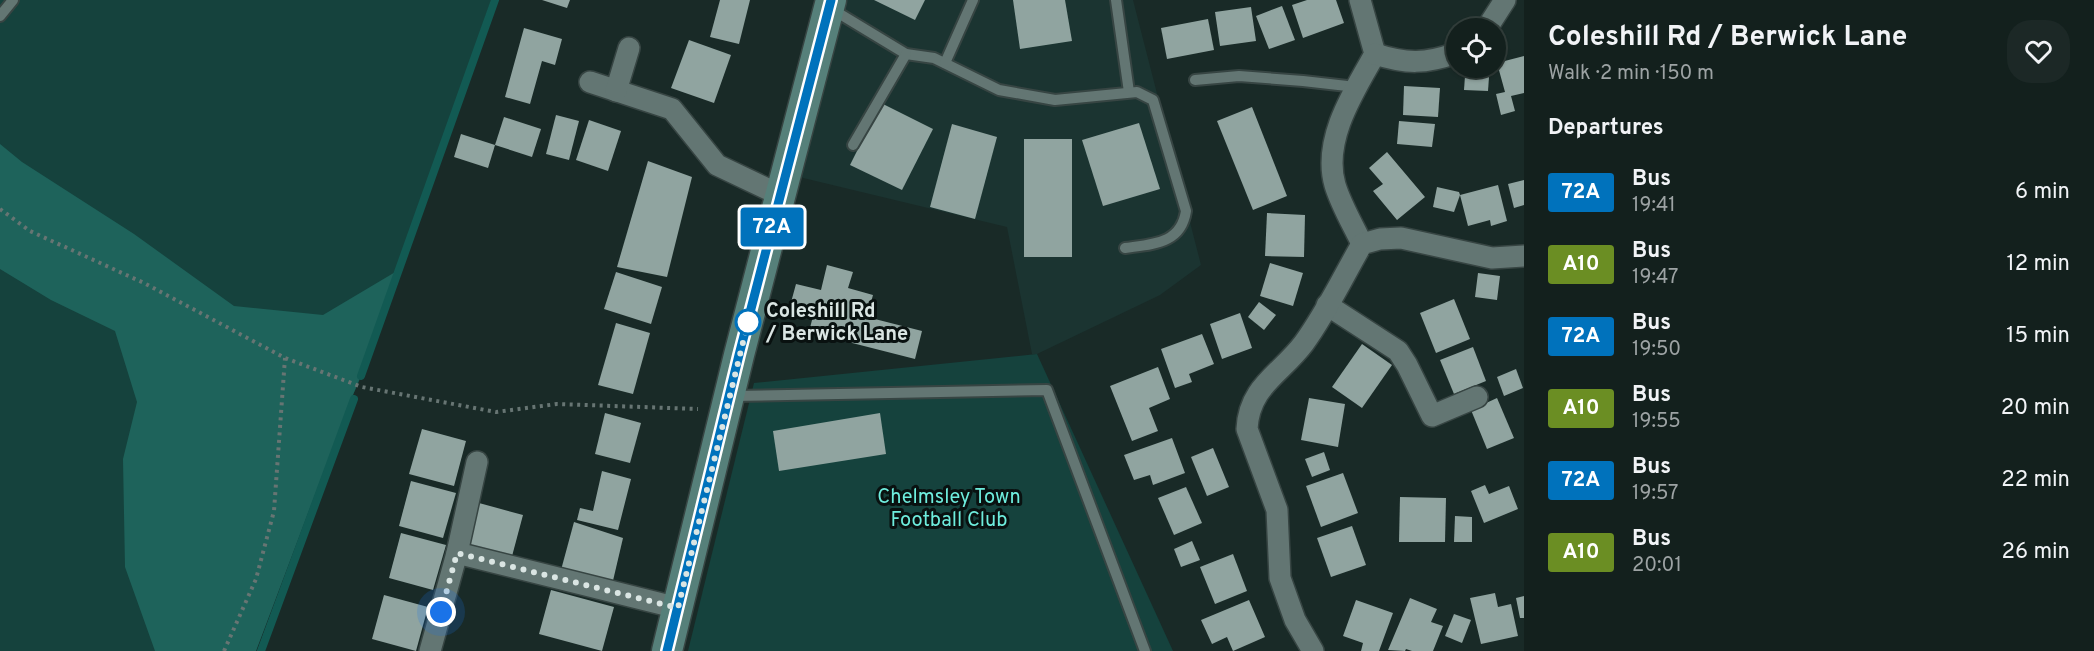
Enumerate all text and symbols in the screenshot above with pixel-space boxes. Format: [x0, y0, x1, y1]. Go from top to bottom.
map controls [1446, 18, 1506, 78]
button: locate [1446, 18, 1506, 78]
text: Coleshill Rd / Berwick Lane [1548, 20, 1907, 56]
button: heart [2007, 20, 2070, 83]
text: Walk · 2 min · 150 m [1548, 61, 1714, 87]
text: Departures [1548, 115, 1664, 142]
text: Bus [1632, 166, 1671, 193]
text: 72A [1562, 179, 1600, 206]
text: 6 min [2015, 179, 2070, 206]
text: 19:41 [1632, 193, 1676, 219]
line badge: 72A [738, 208, 806, 246]
text: 72A [753, 214, 791, 241]
text: Bus [1632, 238, 1671, 265]
text: A10 [1562, 251, 1600, 278]
text: 12 min [2007, 251, 2070, 278]
text: 19:47 [1632, 265, 1679, 291]
place label: Coleshill Rd / Berwick Lane [765, 299, 908, 348]
marker: Coleshill Rd / Berwick Lane [735, 309, 761, 335]
text: Bus [1632, 310, 1671, 337]
text: 72A [1562, 323, 1600, 350]
text: 15 min [2006, 323, 2070, 350]
text: 19:50 [1632, 337, 1681, 363]
text: Bus [1632, 382, 1671, 409]
text: A10 [1562, 395, 1600, 422]
text: 20 min [2001, 395, 2070, 422]
text: 19:55 [1632, 409, 1681, 435]
text: Bus [1632, 454, 1671, 481]
text: 72A [1562, 467, 1600, 494]
text: 22 min [2001, 467, 2070, 494]
text: 19:57 [1632, 481, 1679, 507]
park label: Chelmsley Town Football Club [877, 485, 1021, 534]
text: Bus [1632, 526, 1671, 553]
text: A10 [1562, 539, 1600, 566]
text: 26 min [2002, 539, 2070, 566]
text: 20:01 [1632, 553, 1682, 579]
your location [426, 597, 456, 627]

